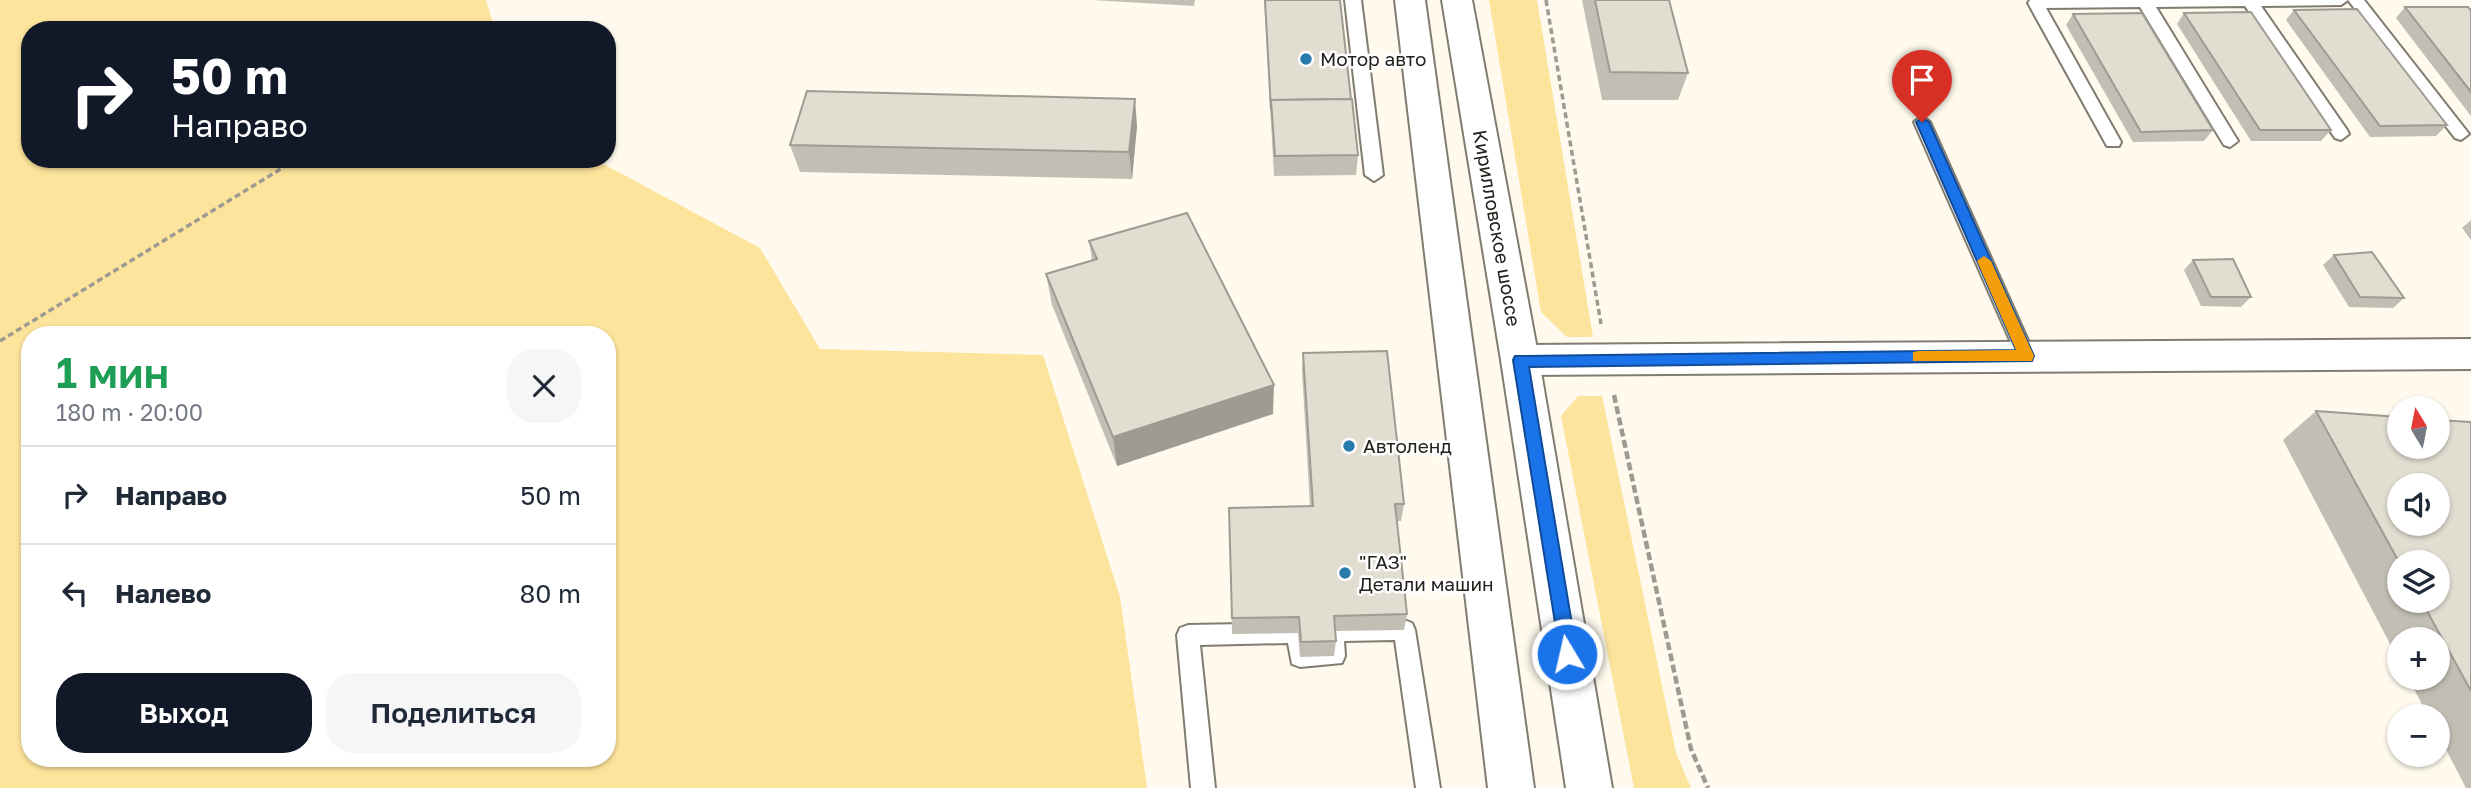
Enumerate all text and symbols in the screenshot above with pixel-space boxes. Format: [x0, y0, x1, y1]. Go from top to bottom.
text: 50 m [171, 46, 288, 105]
place label: Мотор авто [1320, 47, 1426, 70]
icon: right [56, 49, 147, 140]
pin [1892, 50, 1952, 122]
marker: Мотор авто [1298, 51, 1314, 67]
icon: arrive [1903, 61, 1941, 99]
text: Направо [171, 106, 308, 144]
street label: Кирилловское шоссе [1469, 128, 1526, 328]
text: 1 мин [56, 347, 169, 397]
button: close [507, 349, 581, 423]
north arrow [2387, 396, 2450, 458]
map controls [2387, 396, 2450, 767]
text: 180 m · 20:00 [56, 398, 203, 426]
place label: Автоленд [1363, 434, 1452, 457]
marker: Автоленд [1341, 438, 1357, 454]
button: sound [2387, 473, 2450, 536]
icon: right [56, 476, 94, 514]
text: Направо [115, 480, 227, 511]
text: 50 m [520, 480, 581, 511]
place label: "ГАЗ" Детали машин [1359, 550, 1494, 595]
button: layers [2387, 550, 2450, 613]
marker: "ГАЗ" Детали машин [1337, 565, 1353, 581]
icon: left [56, 574, 94, 612]
text: Налево [115, 578, 211, 609]
text: 80 m [520, 578, 581, 609]
position arrow [1530, 617, 1604, 691]
button: + [2387, 627, 2450, 690]
button: Выход [56, 673, 312, 753]
button: Поделиться [326, 673, 581, 753]
button: − [2387, 704, 2450, 767]

